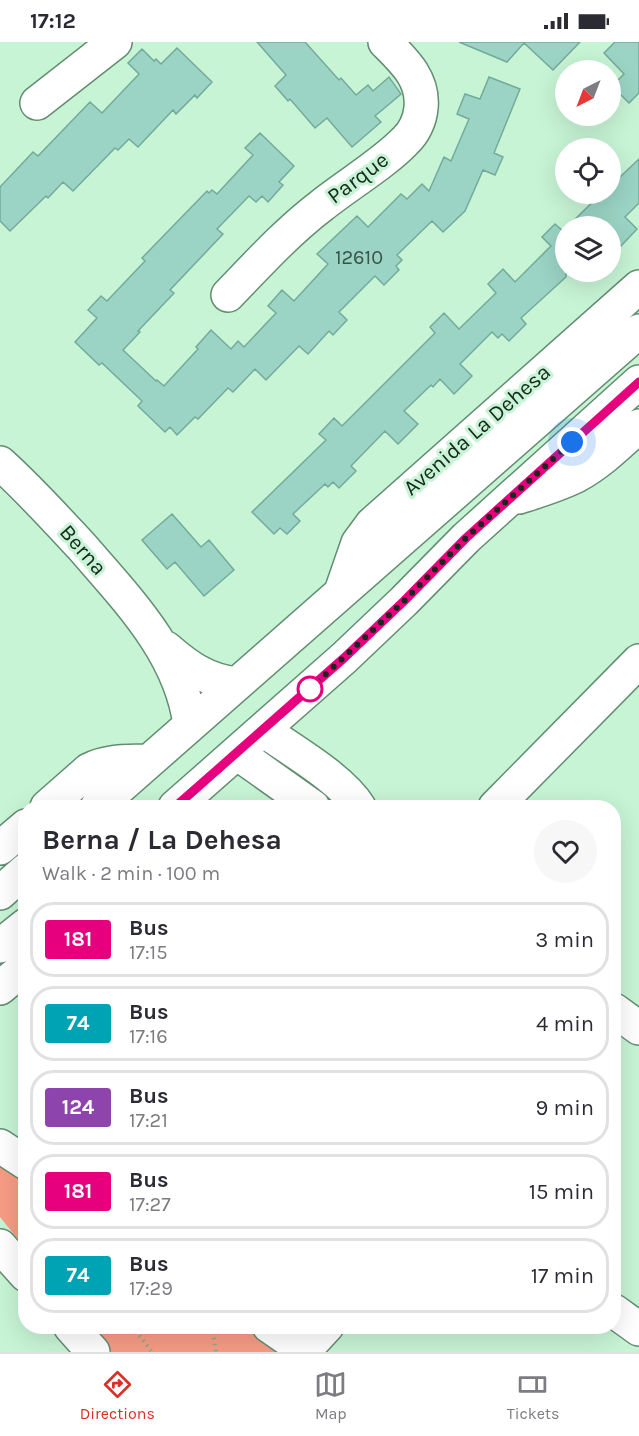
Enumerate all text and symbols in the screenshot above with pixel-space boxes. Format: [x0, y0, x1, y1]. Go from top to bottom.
text: 17:12 [30, 8, 76, 34]
north arrow [555, 60, 621, 126]
map controls [555, 60, 621, 282]
button: locate [555, 138, 621, 204]
street label: Parque [322, 147, 394, 209]
button: layers [555, 216, 621, 282]
house number: 12610 [335, 246, 383, 269]
street label: Avenida La Dehesa [398, 359, 556, 501]
your location [557, 427, 587, 457]
street label: Berna [54, 519, 112, 581]
unlabelled marker [297, 676, 323, 702]
button: heart [534, 820, 597, 883]
text: Berna / La Dehesa [42, 823, 282, 856]
text: Walk · 2 min · 100 m [42, 862, 220, 885]
text: Bus [129, 915, 169, 941]
text: 181 [64, 927, 92, 951]
text: 3 min [535, 927, 594, 953]
text: 17:15 [129, 941, 168, 964]
text: Bus [129, 999, 169, 1025]
text: 74 [67, 1011, 89, 1035]
text: 4 min [536, 1011, 594, 1037]
text: 17:16 [129, 1025, 168, 1048]
text: Bus [129, 1083, 169, 1109]
text: 124 [62, 1095, 94, 1119]
text: 9 min [536, 1095, 594, 1121]
text: 17:21 [129, 1109, 168, 1132]
text: Bus [129, 1167, 169, 1193]
text: 181 [64, 1179, 92, 1203]
text: 15 min [529, 1179, 594, 1205]
text: 17:27 [129, 1193, 171, 1216]
text: Bus [129, 1251, 169, 1277]
text: 74 [67, 1263, 89, 1287]
text: 17 min [531, 1263, 594, 1289]
text: 17:29 [129, 1277, 173, 1300]
tab: Directions [80, 1368, 155, 1423]
tab: Map [314, 1368, 347, 1423]
tab: Tickets [507, 1368, 559, 1423]

